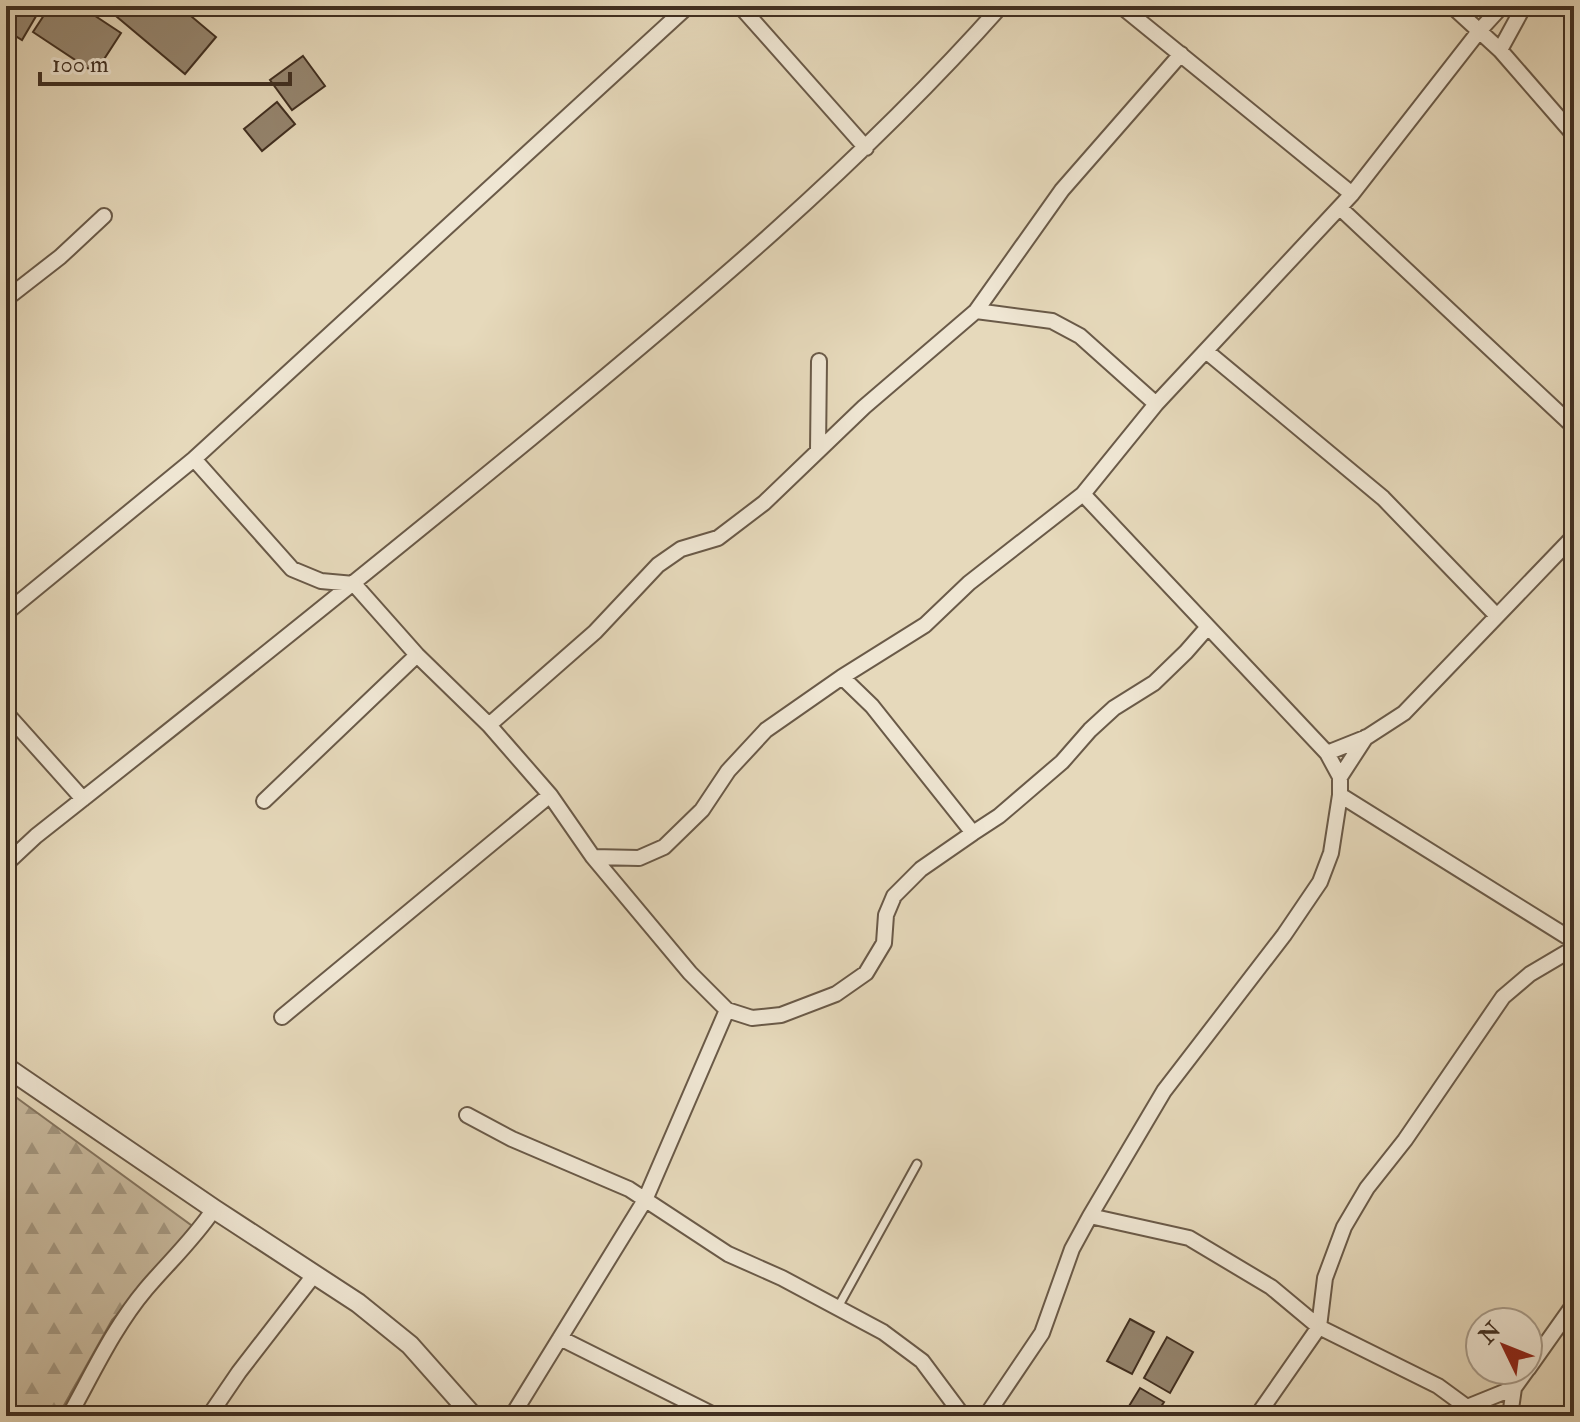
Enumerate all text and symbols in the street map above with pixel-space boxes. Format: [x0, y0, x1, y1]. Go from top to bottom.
scale bar [40, 36, 290, 86]
text: 100 m [52, 49, 109, 80]
north arrow [1464, 1306, 1544, 1386]
text: N [1472, 1316, 1507, 1351]

